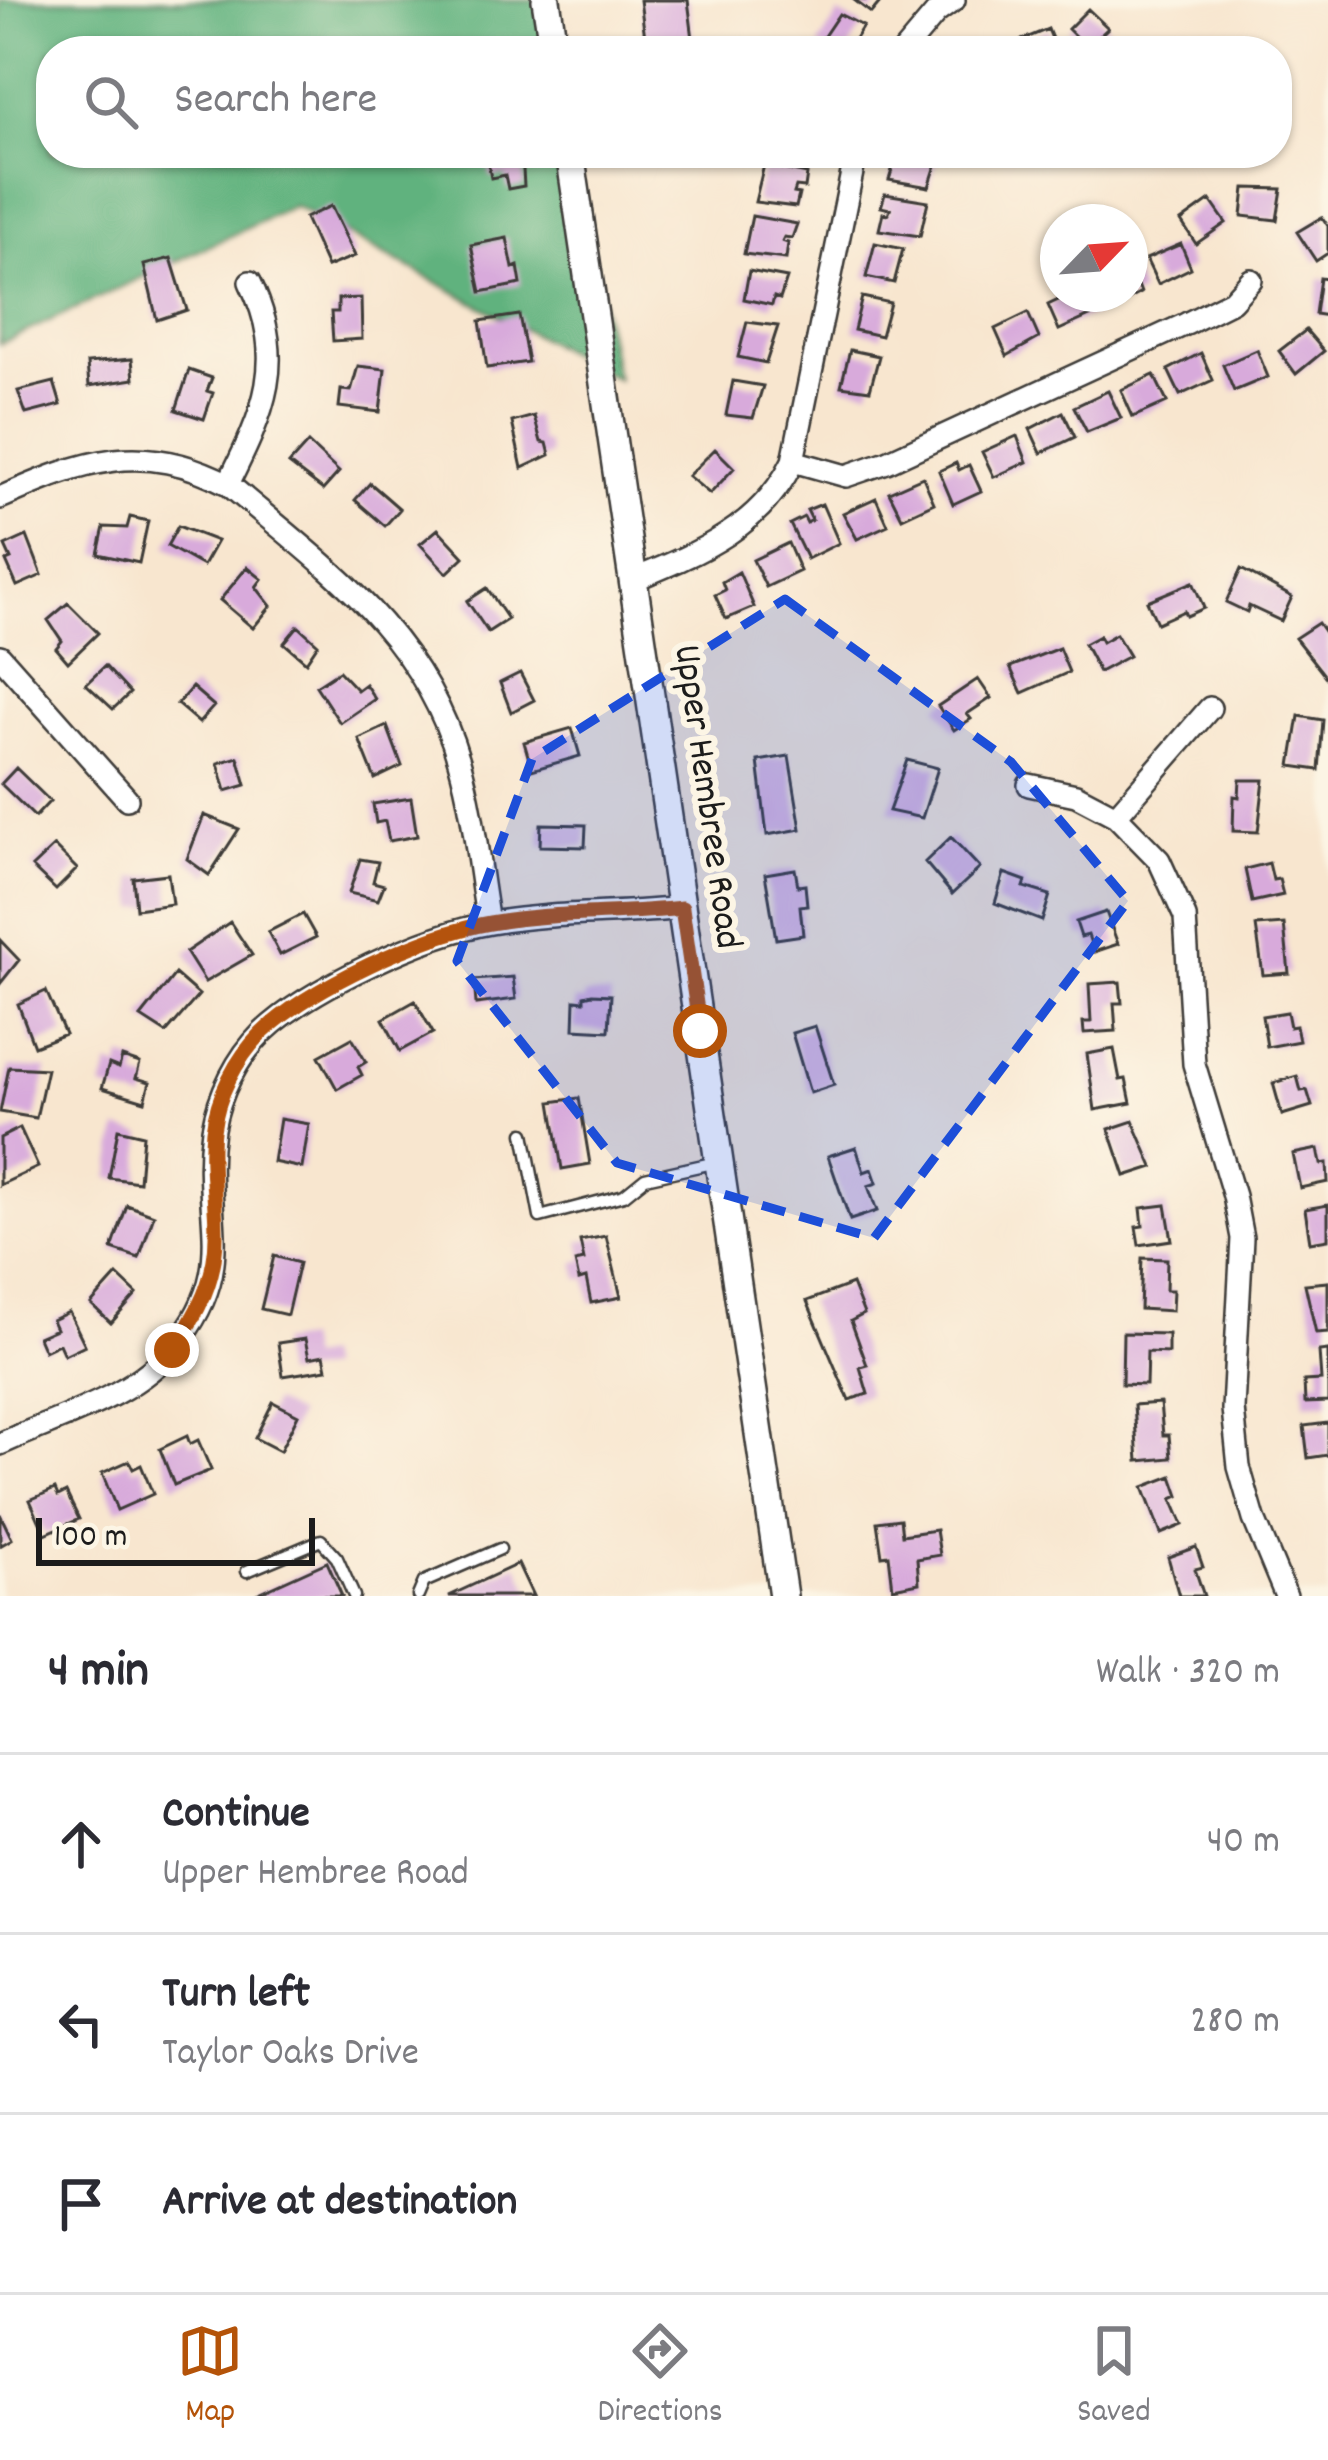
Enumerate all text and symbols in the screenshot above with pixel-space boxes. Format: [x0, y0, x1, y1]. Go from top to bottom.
search box [36, 36, 1292, 168]
icon: search [78, 69, 144, 135]
text: Search here [174, 70, 377, 134]
north arrow [1040, 204, 1148, 312]
street label: Upper Hembree Road [656, 641, 754, 953]
route start [673, 1004, 727, 1058]
route end [145, 1323, 199, 1377]
scale bar [36, 1512, 315, 1565]
text: 100 m [54, 1515, 127, 1562]
text: 4 min [48, 1638, 149, 1710]
text: Walk · 320 m [1096, 1647, 1280, 1702]
text: Continue [162, 1784, 310, 1848]
icon: ahead [48, 1811, 114, 1877]
text: 40 m [1207, 1816, 1280, 1871]
text: Upper Hembree Road [162, 1848, 469, 1903]
text: Turn left [162, 1964, 310, 2028]
icon: left [48, 1991, 114, 2057]
text: 280 m [1190, 1996, 1280, 2051]
text: Taylor Oaks Drive [162, 2028, 419, 2083]
icon: arrive [48, 2171, 114, 2237]
text: Arrive at destination [162, 2172, 517, 2236]
tab: Map [177, 2318, 243, 2437]
tab: Directions [598, 2318, 723, 2437]
tab: Saved [1077, 2318, 1151, 2437]

